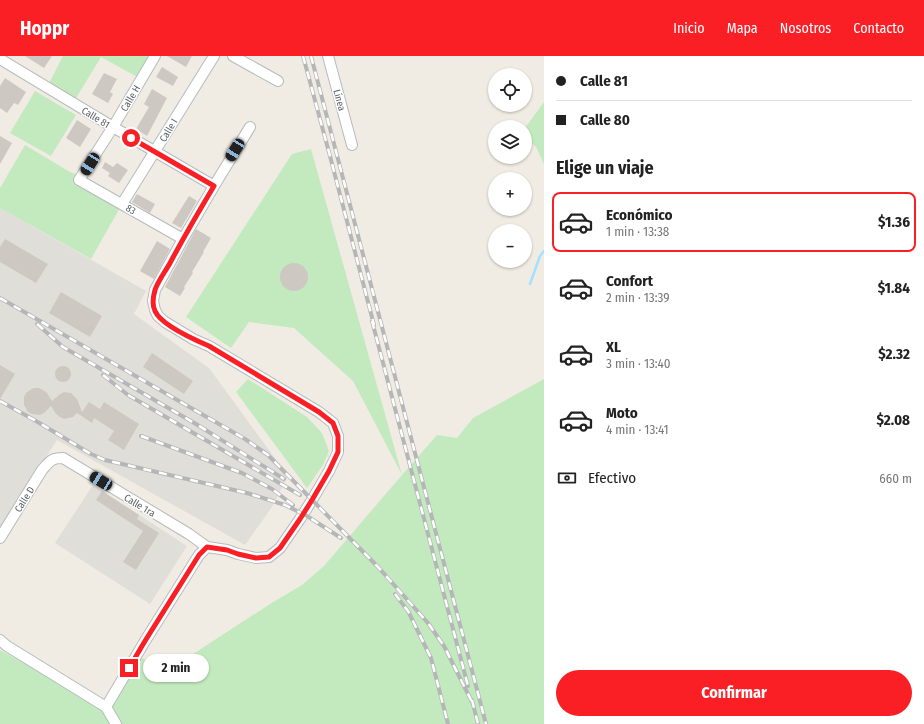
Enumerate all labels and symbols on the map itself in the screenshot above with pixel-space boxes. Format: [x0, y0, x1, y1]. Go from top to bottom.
street label: Calle H [119, 83, 143, 114]
street label: Línea [330, 88, 349, 112]
street label: Calle 81 [79, 105, 112, 131]
street label: Calle I [157, 117, 180, 144]
route start [122, 129, 140, 147]
car [224, 137, 246, 163]
car [79, 151, 101, 177]
street label: 83 [123, 202, 138, 218]
car [88, 470, 114, 492]
street label: Calle D [12, 484, 37, 515]
street label: Calle 1ra [122, 492, 157, 520]
callout: 2 min [143, 654, 209, 682]
route end [120, 659, 138, 677]

